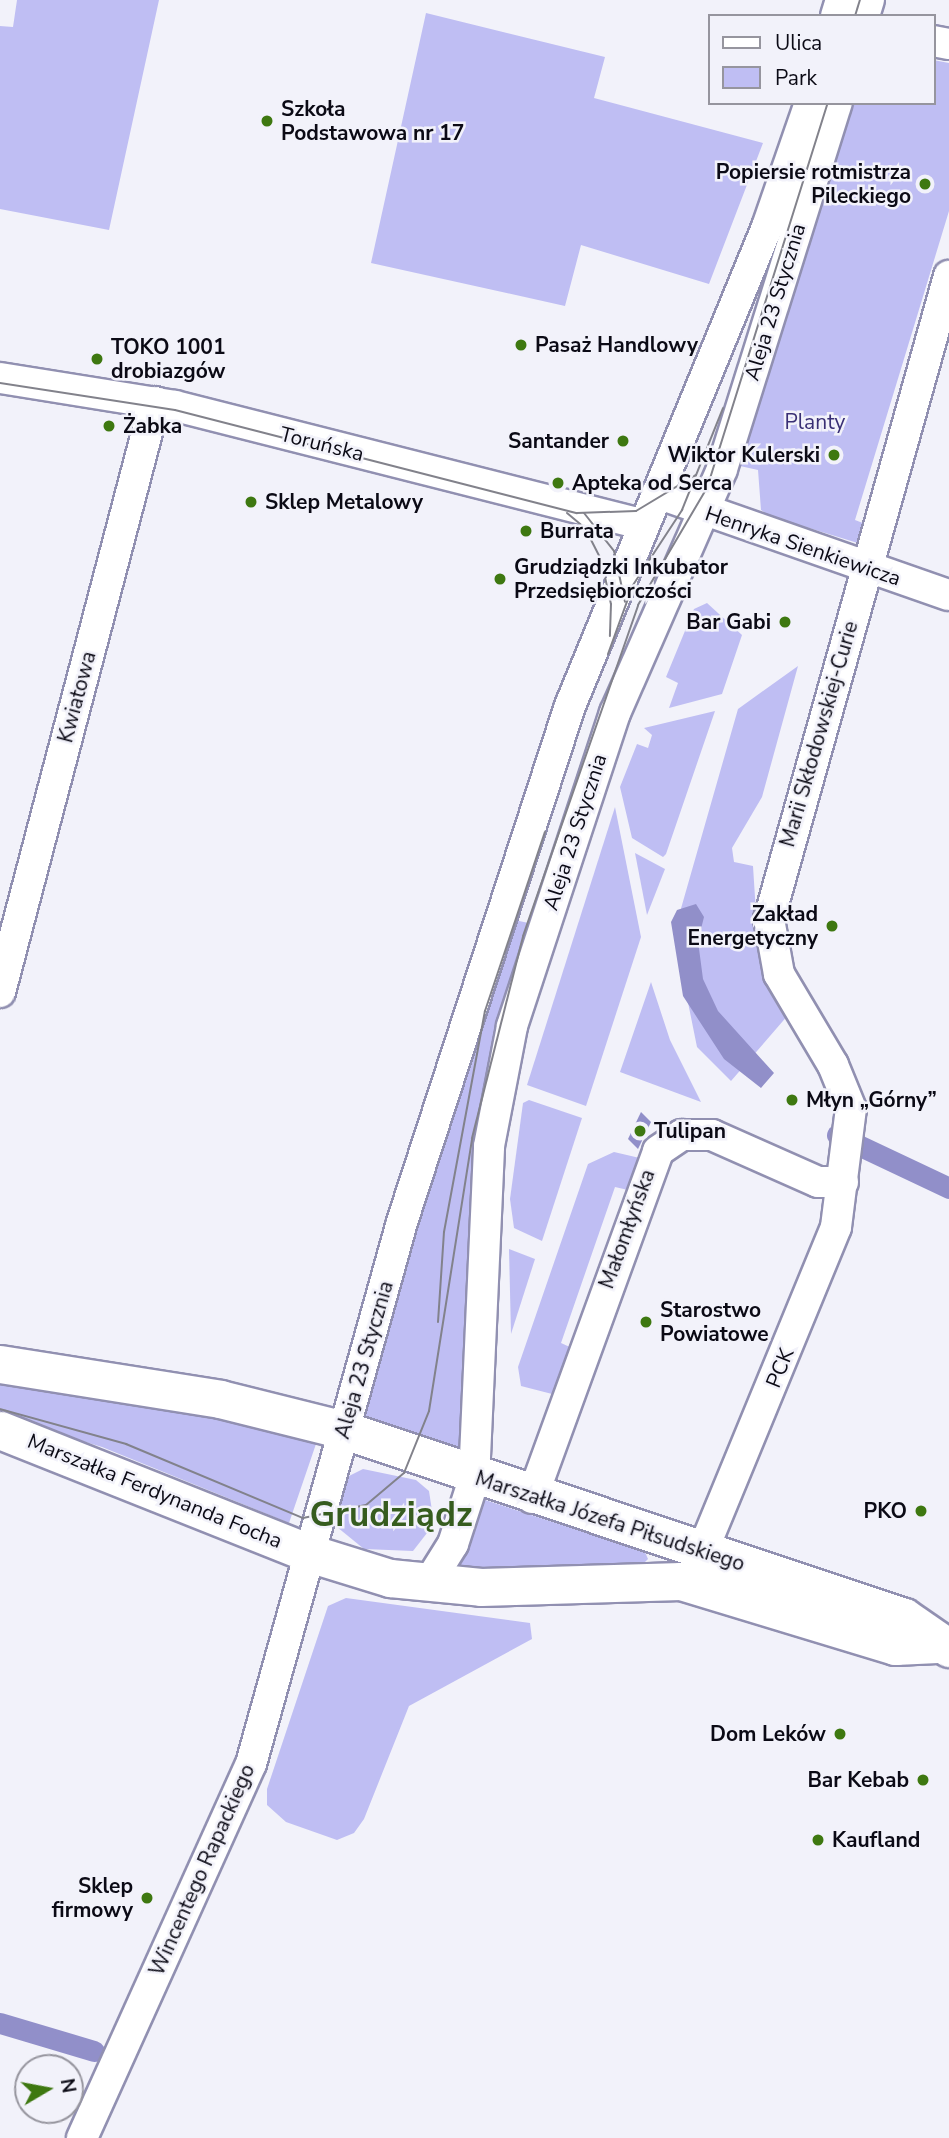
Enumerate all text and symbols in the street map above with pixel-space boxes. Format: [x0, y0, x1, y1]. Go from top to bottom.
legend [708, 14, 935, 105]
text: Ulica [775, 29, 822, 57]
text: Park [775, 64, 817, 92]
place label: Szkoła Podstawowa nr 17 [281, 96, 464, 146]
marker: Szkoła Podstawowa nr 17 [259, 113, 275, 129]
place label: Popiersie rotmistrza Pileckiego [716, 159, 911, 209]
marker: Popiersie rotmistrza Pileckiego [917, 176, 933, 192]
street label: Aleja 23 Stycznia [739, 220, 811, 384]
place label: Pasaż Handlowy [535, 332, 698, 358]
place label: TOKO 1001 drobiazgów [111, 334, 226, 384]
marker: Pasaż Handlowy [513, 337, 529, 353]
marker: TOKO 1001 drobiazgów [89, 351, 105, 367]
park label: Planty [785, 409, 845, 435]
place label: Żabka [123, 413, 182, 439]
marker: Żabka [101, 418, 117, 434]
street label: Toruńska [277, 421, 367, 467]
place label: Santander [508, 428, 609, 454]
marker: Santander [615, 433, 631, 449]
place label: Wiktor Kulerski [668, 442, 820, 468]
marker: Wiktor Kulerski [826, 447, 842, 463]
place label: Apteka od Serca [572, 470, 732, 496]
marker: Apteka od Serca [550, 475, 566, 491]
place label: Sklep Metalowy [265, 489, 423, 515]
marker: Sklep Metalowy [243, 494, 259, 510]
street label: Henryka Sienkiewicza [702, 501, 904, 591]
place label: Burrata [540, 518, 614, 544]
marker: Burrata [518, 523, 534, 539]
place label: Grudziądzki Inkubator Przedsiębiorczości [514, 554, 728, 604]
marker: Grudziądzki Inkubator Przedsiębiorczości [492, 571, 508, 587]
place label: Bar Gabi [686, 609, 771, 635]
marker: Bar Gabi [777, 614, 793, 630]
street label: Marii Skłodowskiej-Curie [775, 618, 863, 850]
street label: Kwiatowa [53, 649, 101, 745]
street label: Aleja 23 Stycznia [538, 751, 612, 913]
place label: Zakład Energetyczny [688, 901, 818, 951]
marker: Zakład Energetyczny [824, 918, 840, 934]
place label: Młyn „Górny” [806, 1087, 937, 1113]
marker: Młyn „Górny” [784, 1092, 800, 1108]
place label: Tulipan [654, 1118, 726, 1144]
marker: Tulipan [632, 1123, 648, 1139]
street label: Małomłyńska [594, 1166, 660, 1292]
street label: Aleja 23 Stycznia [329, 1278, 399, 1442]
place label: Starostwo Powiatowe [660, 1297, 769, 1347]
marker: Starostwo Powiatowe [638, 1314, 654, 1330]
street label: PCK [761, 1345, 799, 1391]
street label: Marszałka Ferdynanda Focha [24, 1428, 286, 1554]
street label: Marszałka Józefa Piłsudskiego [472, 1465, 748, 1577]
district label: Grudziądz [310, 1494, 472, 1536]
place label: PKO [863, 1498, 907, 1524]
marker: PKO [913, 1503, 929, 1519]
place label: Dom Leków [710, 1721, 826, 1747]
marker: Dom Leków [832, 1726, 848, 1742]
street label: Wincentego Rapackiego [144, 1760, 260, 1980]
place label: Bar Kebab [807, 1767, 909, 1793]
marker: Bar Kebab [915, 1772, 931, 1788]
place label: Kaufland [832, 1827, 920, 1853]
marker: Kaufland [810, 1832, 826, 1848]
place label: Sklep firmowy [52, 1873, 133, 1923]
marker: Sklep firmowy [139, 1890, 155, 1906]
north arrow [14, 2054, 84, 2124]
text: N [54, 2076, 82, 2095]

